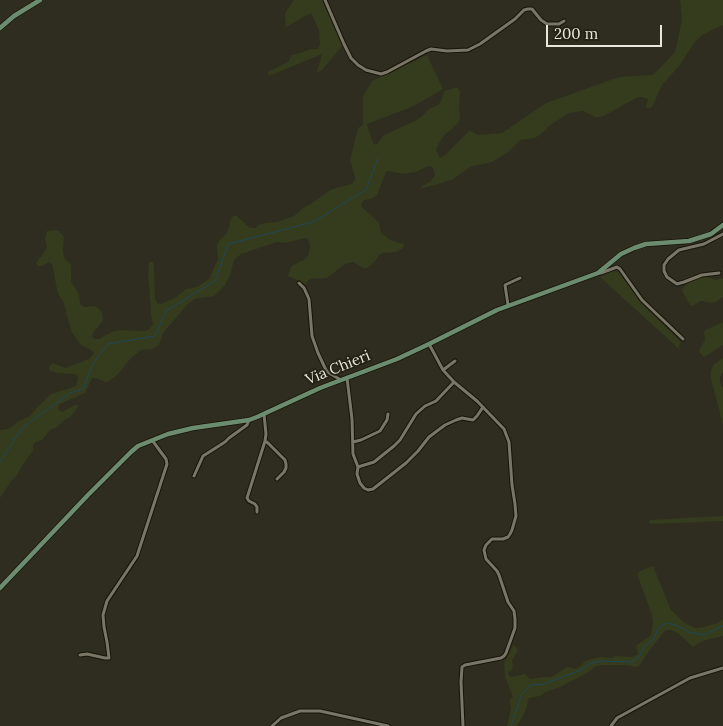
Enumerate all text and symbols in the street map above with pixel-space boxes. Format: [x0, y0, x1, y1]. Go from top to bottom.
scale bar [548, 15, 664, 47]
text: 200 m [554, 24, 598, 43]
street label: Via Chieri [303, 347, 373, 389]

